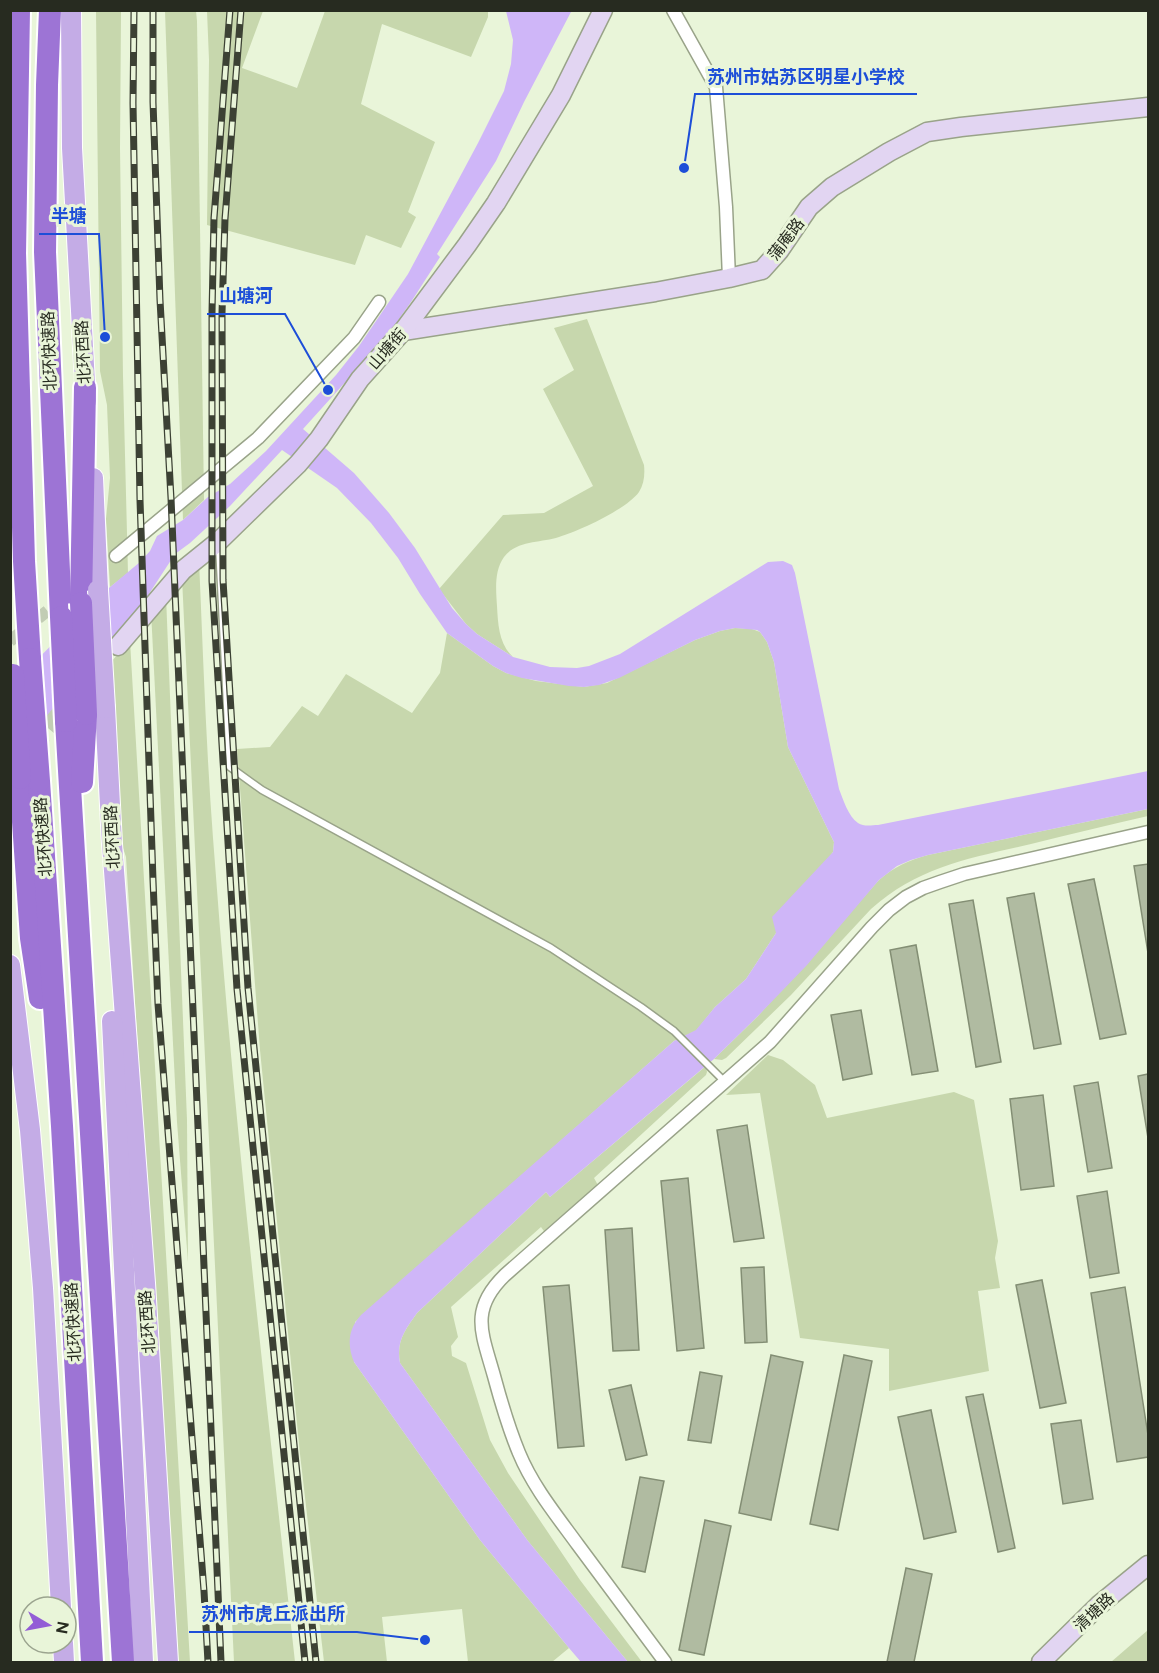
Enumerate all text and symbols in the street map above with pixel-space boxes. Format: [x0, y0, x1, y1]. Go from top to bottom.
callout: 苏州市姑苏区明星小学校 [695, 58, 917, 94]
text: 苏州市姑苏区明星小学校 [707, 66, 905, 88]
callout: 半塘 [39, 198, 99, 234]
text: 半塘 [51, 205, 87, 227]
street label: 蒲庵路 [764, 214, 808, 264]
callout: 山塘河 [207, 278, 285, 314]
text: 山塘河 [219, 285, 273, 307]
street label: 北环快速路 [38, 311, 60, 391]
street label: 北环西路 [72, 320, 94, 384]
street label: 山塘街 [364, 325, 410, 373]
street label: 北环快速路 [31, 796, 55, 878]
street label: 北环西路 [101, 805, 123, 869]
street label: 北环快速路 [61, 1282, 85, 1362]
street label: 北环西路 [135, 1289, 159, 1355]
street label: 清塘路 [1070, 1589, 1118, 1635]
north arrow [18, 1595, 78, 1655]
callout: 苏州市虎丘派出所 [189, 1596, 357, 1632]
text: 苏州市虎丘派出所 [201, 1603, 345, 1625]
text: N [52, 1620, 73, 1635]

